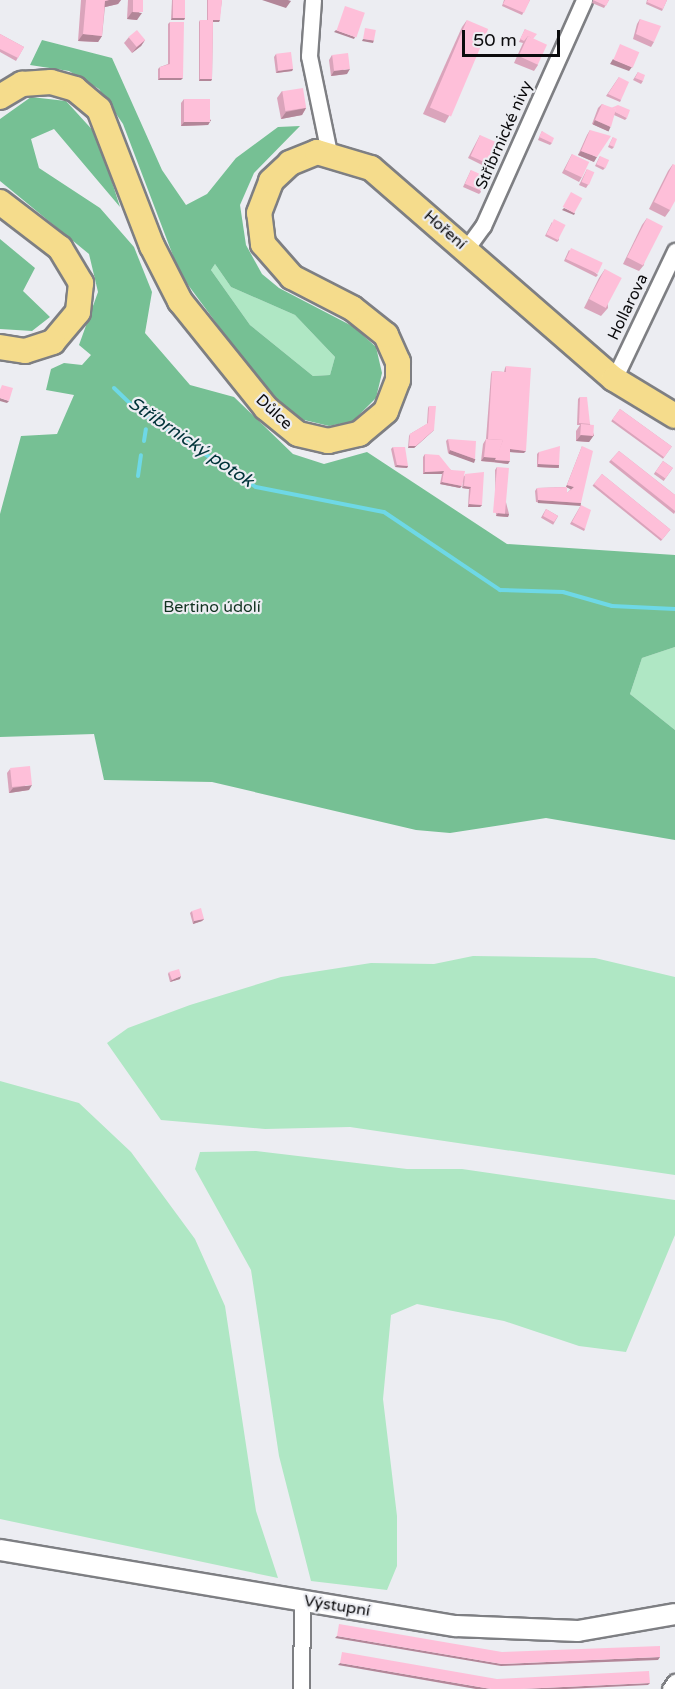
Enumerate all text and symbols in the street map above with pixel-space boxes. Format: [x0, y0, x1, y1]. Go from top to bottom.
scale bar [465, 18, 562, 56]
text: 50 m [473, 29, 517, 51]
street label: Stříbrnické nivy [471, 78, 537, 192]
street label: Hoření [420, 206, 470, 254]
street label: Hollarova [604, 271, 652, 343]
street label: Důlce [252, 390, 296, 434]
water label: Stříbrnický potok [124, 392, 258, 492]
park label: Bertino údolí [163, 597, 261, 617]
street label: Výstupní [303, 1591, 371, 1621]

